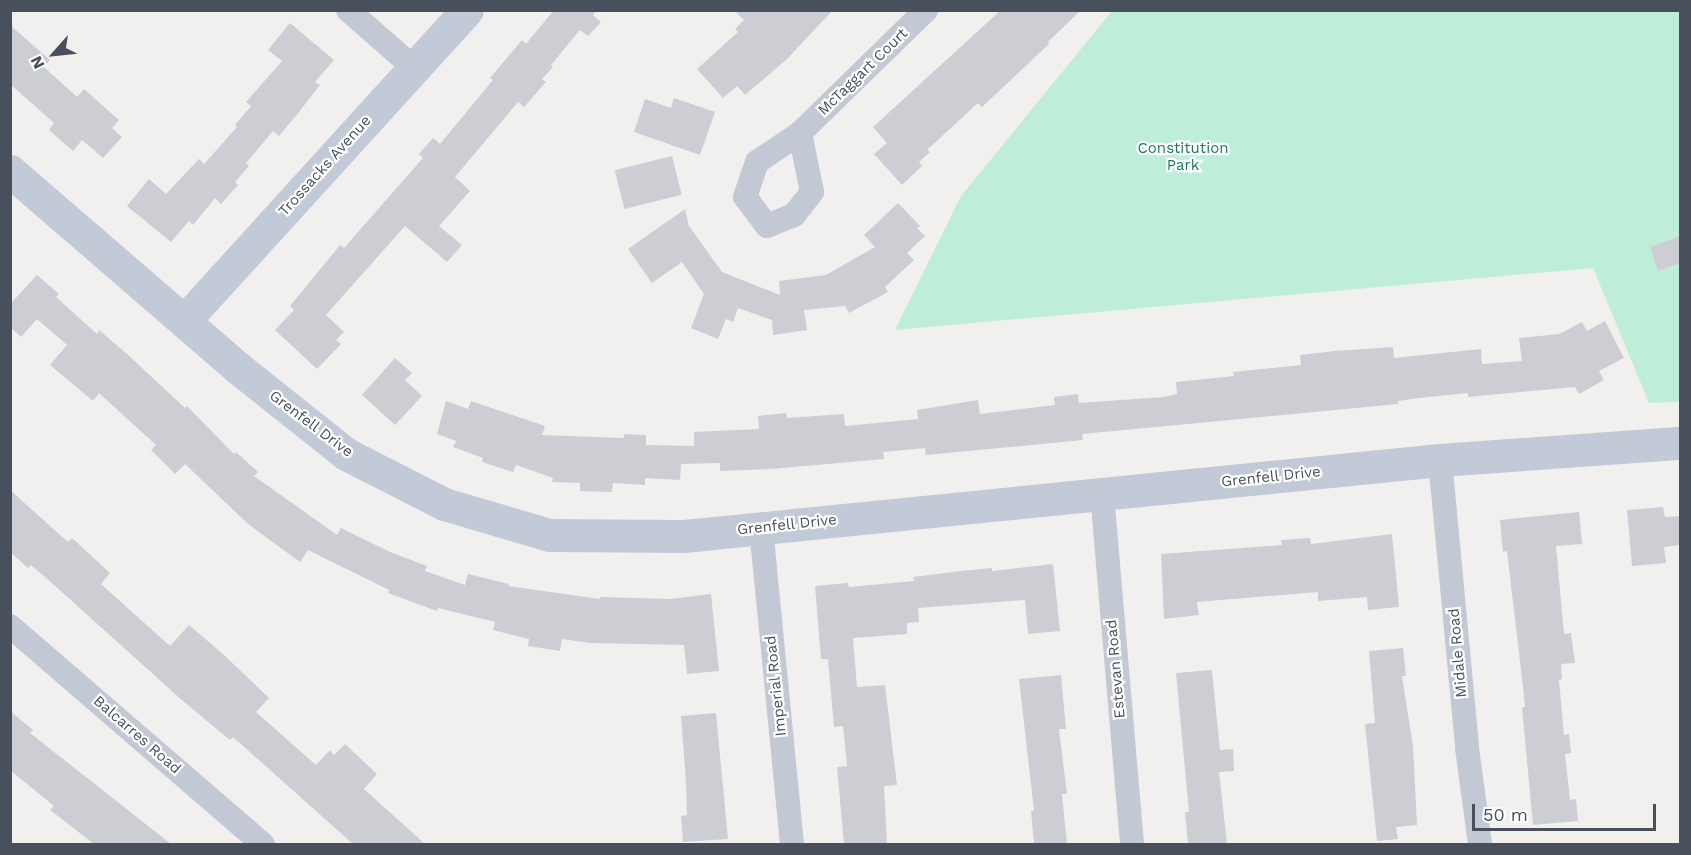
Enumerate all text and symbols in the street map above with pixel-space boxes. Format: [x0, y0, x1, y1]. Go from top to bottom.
north arrow [24, 24, 84, 84]
street label: McTaggart Court [814, 25, 912, 119]
text: N [26, 53, 49, 72]
street label: Trossacks Avenue [275, 112, 375, 220]
park label: Constitution Park [1138, 139, 1228, 174]
street label: Grenfell Drive [265, 387, 357, 461]
street label: Grenfell Drive [1220, 463, 1322, 491]
street label: Grenfell Drive [736, 511, 838, 539]
street label: Midale Road [1445, 608, 1471, 698]
street label: Estevan Road [1103, 619, 1129, 719]
street label: Imperial Road [762, 635, 790, 737]
street label: Balcarres Road [90, 692, 184, 778]
scale bar [1475, 792, 1660, 830]
text: 50 m [1483, 804, 1528, 825]

